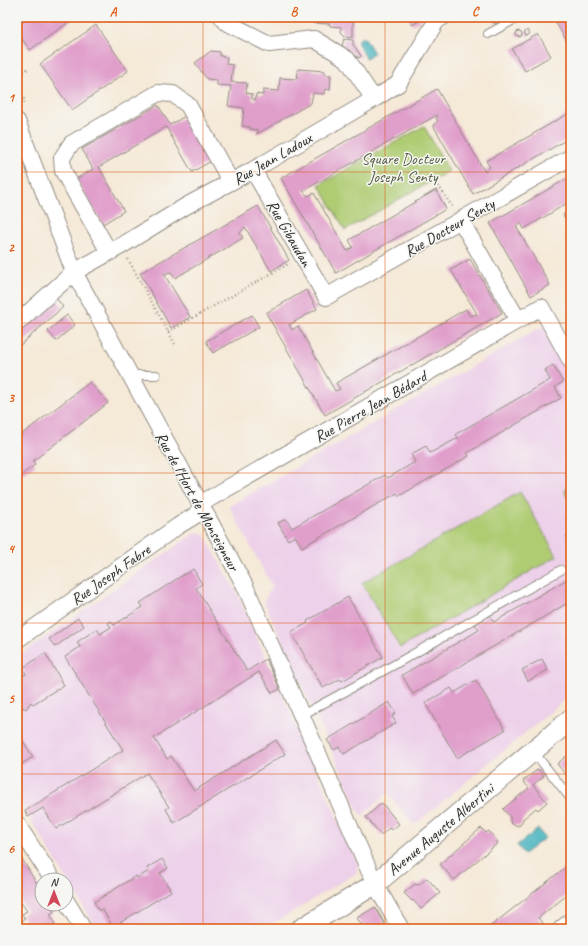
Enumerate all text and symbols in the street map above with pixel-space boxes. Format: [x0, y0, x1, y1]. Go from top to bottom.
text: A [110, 4, 118, 20]
text: B [291, 4, 299, 20]
text: C [472, 4, 480, 20]
text: 1 [8, 90, 16, 106]
street label: Rue Jean Ladoux [229, 127, 317, 189]
park label: Square Docteur Joseph Senty [361, 149, 446, 187]
street label: Rue Docteur Senty [401, 193, 499, 262]
street label: Rue Gibaudan [262, 197, 317, 271]
text: 2 [8, 240, 15, 256]
street label: Rue Pierre Jean Bédard [311, 365, 433, 447]
text: 3 [8, 390, 15, 406]
street label: Rue de l'Hort de Monseigneur [151, 429, 244, 576]
street label: Rue Joseph Fabre [67, 539, 156, 610]
text: 4 [8, 541, 16, 557]
text: 5 [8, 691, 15, 707]
street label: Avenue Auguste Albertini [383, 778, 500, 880]
text: 6 [8, 841, 15, 857]
north arrow [34, 872, 74, 912]
text: N [51, 875, 60, 889]

